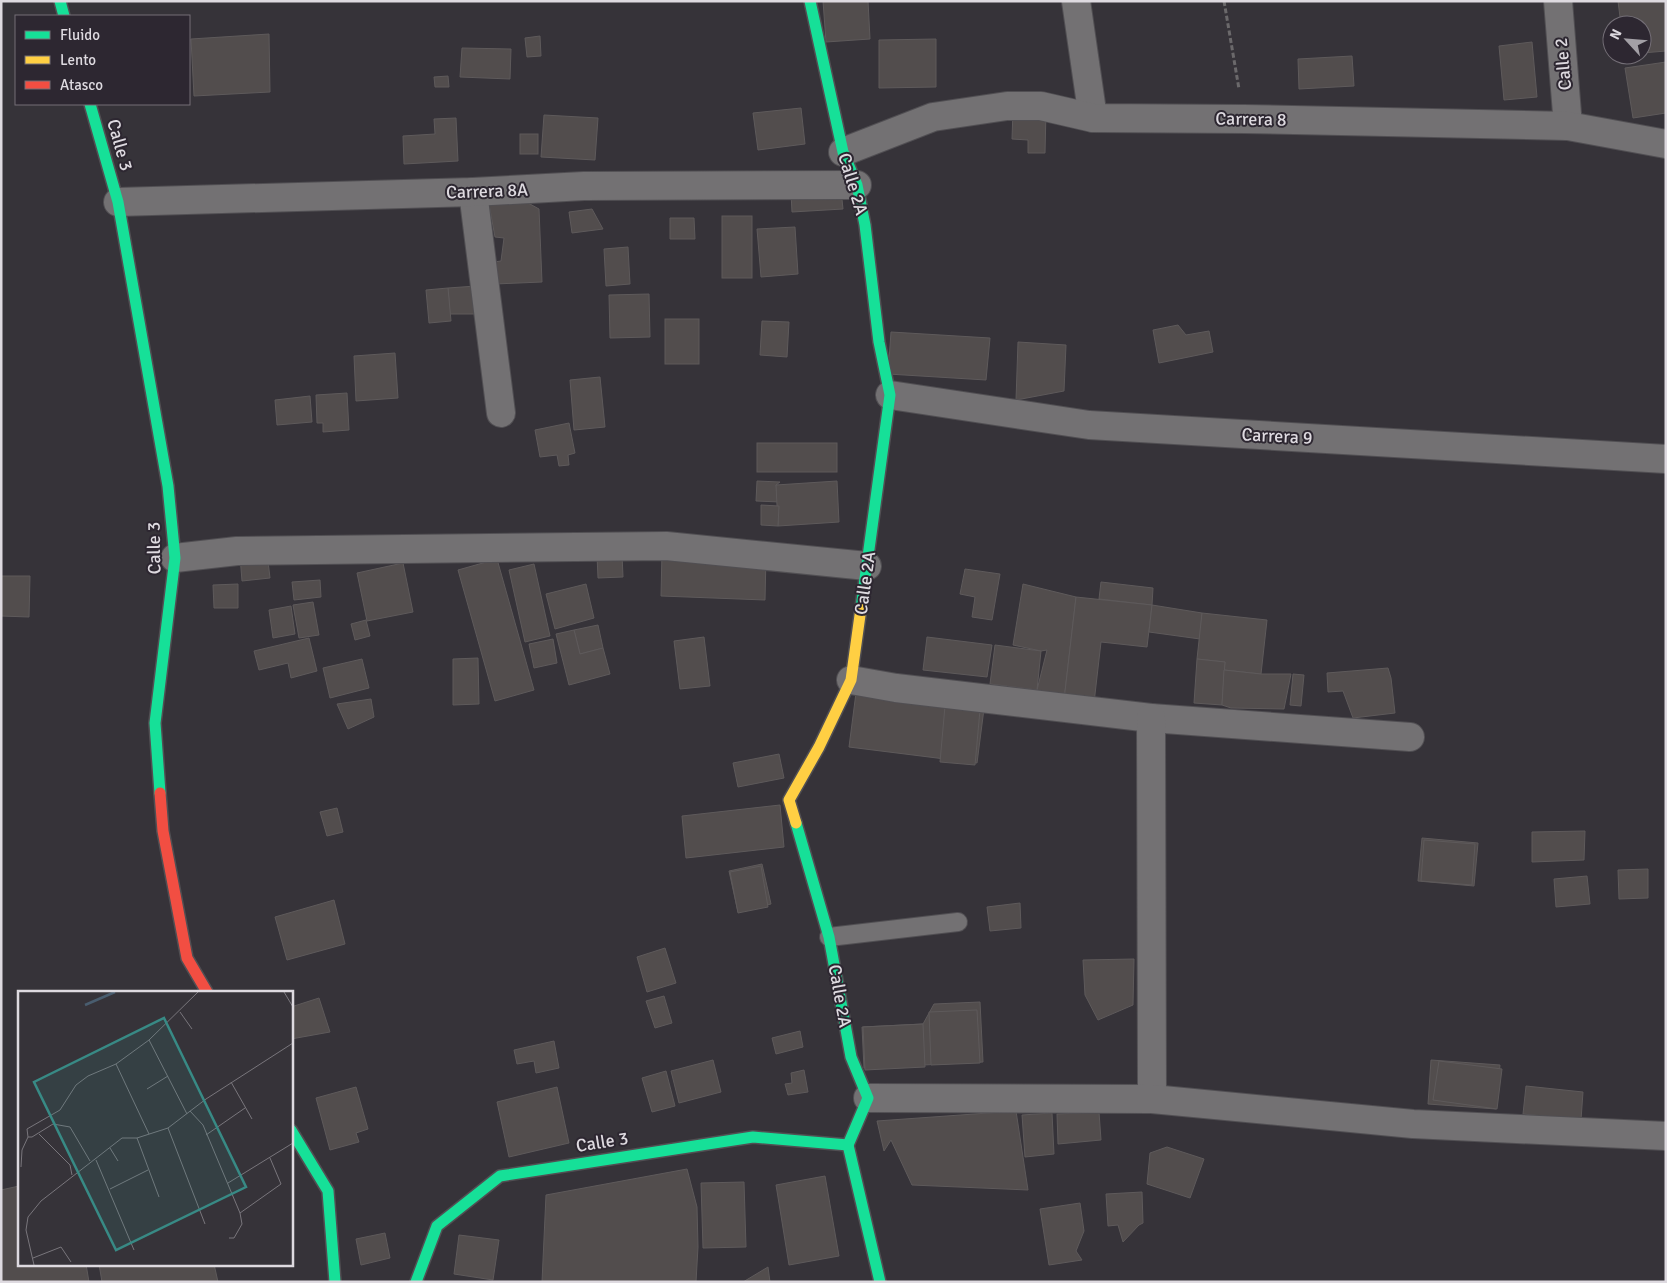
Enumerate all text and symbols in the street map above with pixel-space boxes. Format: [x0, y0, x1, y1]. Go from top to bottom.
legend [15, 15, 190, 105]
north arrow [1602, 15, 1652, 65]
text: Fluido [60, 26, 100, 44]
text: N [1606, 26, 1626, 43]
street label: Calle 2 [1550, 37, 1576, 91]
text: Lento [60, 51, 96, 69]
text: Atasco [60, 76, 103, 94]
street label: Carrera 8 [1215, 107, 1287, 131]
street label: Calle 3 [102, 117, 138, 173]
street label: Calle 2A [833, 150, 873, 218]
street label: Carrera 8A [446, 179, 528, 203]
street label: Carrera 9 [1241, 423, 1313, 449]
street label: Calle 3 [143, 521, 165, 575]
street label: Calle 2A [850, 550, 880, 616]
street label: Calle 2A [824, 963, 856, 1029]
inset map [18, 991, 292, 1266]
street label: Calle 3 [574, 1127, 630, 1157]

